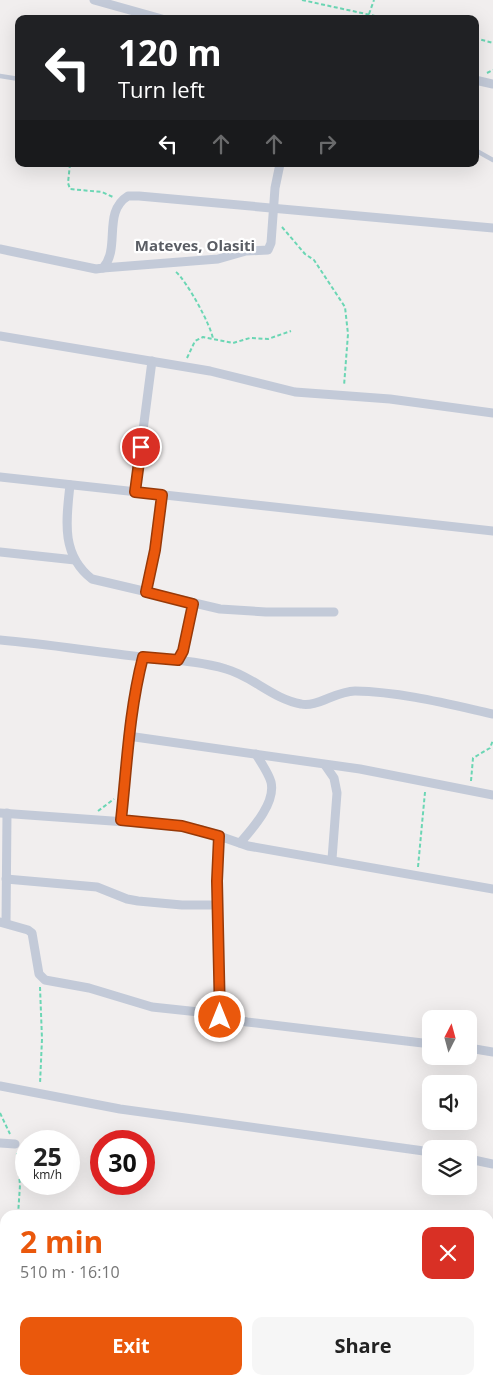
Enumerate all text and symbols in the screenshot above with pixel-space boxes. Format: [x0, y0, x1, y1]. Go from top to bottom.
text: 120 m [118, 29, 222, 76]
icon: left [35, 35, 100, 100]
text: Turn left [118, 74, 205, 104]
icon: left [154, 130, 182, 158]
icon: ahead [207, 130, 235, 158]
icon: ahead [260, 130, 288, 158]
icon: right [313, 130, 341, 158]
district label: Mateves, Olasiti [135, 235, 255, 255]
pin [120, 426, 162, 468]
icon: arrive [127, 433, 155, 461]
position arrow [193, 990, 245, 1042]
north arrow [422, 1010, 478, 1065]
map controls [422, 1010, 477, 1195]
button: sound [422, 1075, 477, 1130]
speed limit sign: 30 [90, 1130, 155, 1195]
text: 25 [33, 1139, 62, 1173]
button: layers [422, 1140, 477, 1195]
text: km/h [33, 1166, 62, 1183]
text: 2 min [20, 1221, 103, 1262]
button: close [422, 1227, 474, 1279]
text: 510 m · 16:10 [20, 1261, 120, 1283]
button: Exit [20, 1317, 242, 1375]
button: Share [252, 1317, 474, 1375]

